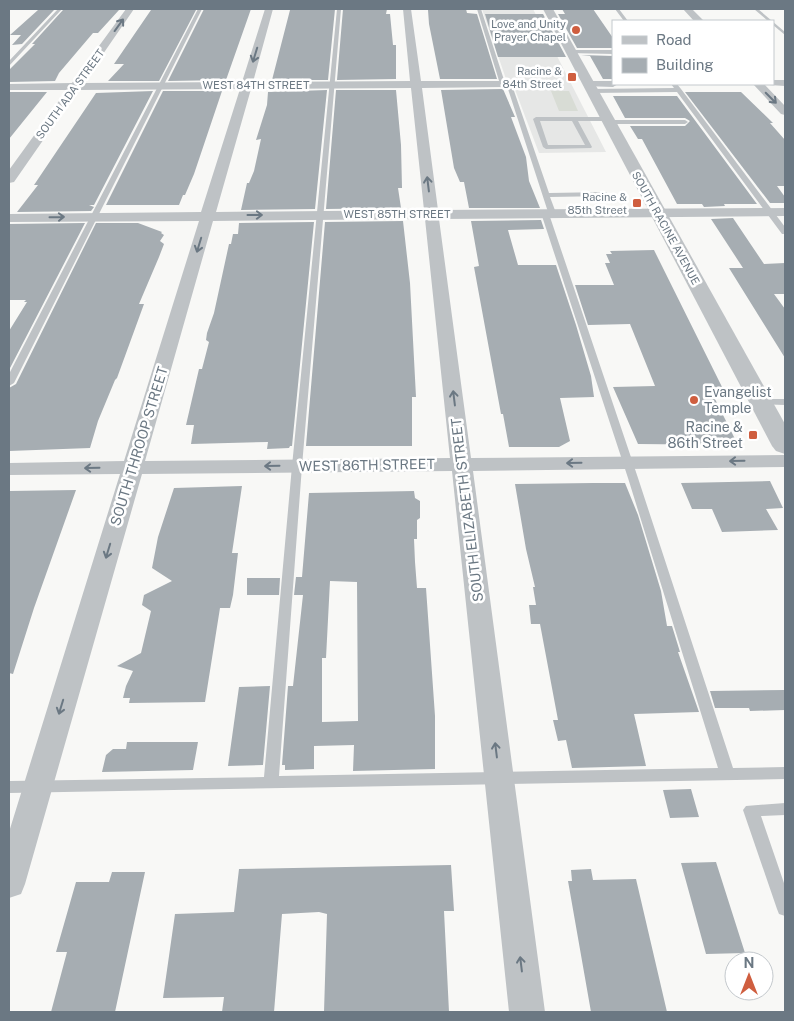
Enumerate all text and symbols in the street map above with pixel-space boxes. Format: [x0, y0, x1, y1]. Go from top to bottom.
one-way arrow [114, 18, 124, 32]
place label: Love and Unity Prayer Chapel [491, 18, 566, 43]
legend [612, 20, 774, 85]
marker: Love and Unity Prayer Chapel [570, 24, 582, 36]
text: Road [656, 31, 692, 48]
street label: SOUTH ADA STREET [33, 47, 107, 141]
one-way arrow [250, 47, 260, 63]
text: Building [656, 56, 714, 73]
place label: Racine & 84th Street [503, 65, 562, 90]
marker: Racine & 84th Street [566, 71, 578, 83]
street label: WEST 84TH STREET [203, 79, 310, 91]
one-way arrow [765, 91, 777, 103]
street label: SOUTH RACINE AVENUE [630, 169, 702, 287]
one-way arrow [423, 177, 433, 193]
place label: Racine & 85th Street [567, 191, 627, 216]
marker: Racine & 85th Street [631, 197, 643, 209]
street label: WEST 85TH STREET [343, 208, 451, 220]
one-way arrow [246, 210, 263, 220]
one-way arrow [49, 212, 65, 222]
one-way arrow [193, 236, 203, 252]
street label: SOUTH THROOP STREET [107, 364, 171, 528]
place label: Evangelist Temple [704, 384, 772, 416]
one-way arrow [449, 390, 459, 406]
marker: Evangelist Temple [688, 394, 700, 406]
street label: SOUTH ELIZABETH STREET [448, 417, 486, 603]
place label: Racine & 86th Street [668, 419, 743, 451]
marker: Racine & 86th Street [747, 429, 759, 441]
street label: WEST 86TH STREET [299, 456, 435, 474]
one-way arrow [729, 457, 745, 466]
one-way arrow [566, 458, 582, 468]
one-way arrow [264, 461, 280, 471]
one-way arrow [84, 463, 100, 473]
one-way arrow [102, 543, 112, 559]
one-way arrow [56, 699, 66, 715]
one-way arrow [491, 743, 501, 759]
north arrow [724, 951, 774, 1001]
text: N [744, 955, 754, 971]
one-way arrow [516, 956, 526, 972]

